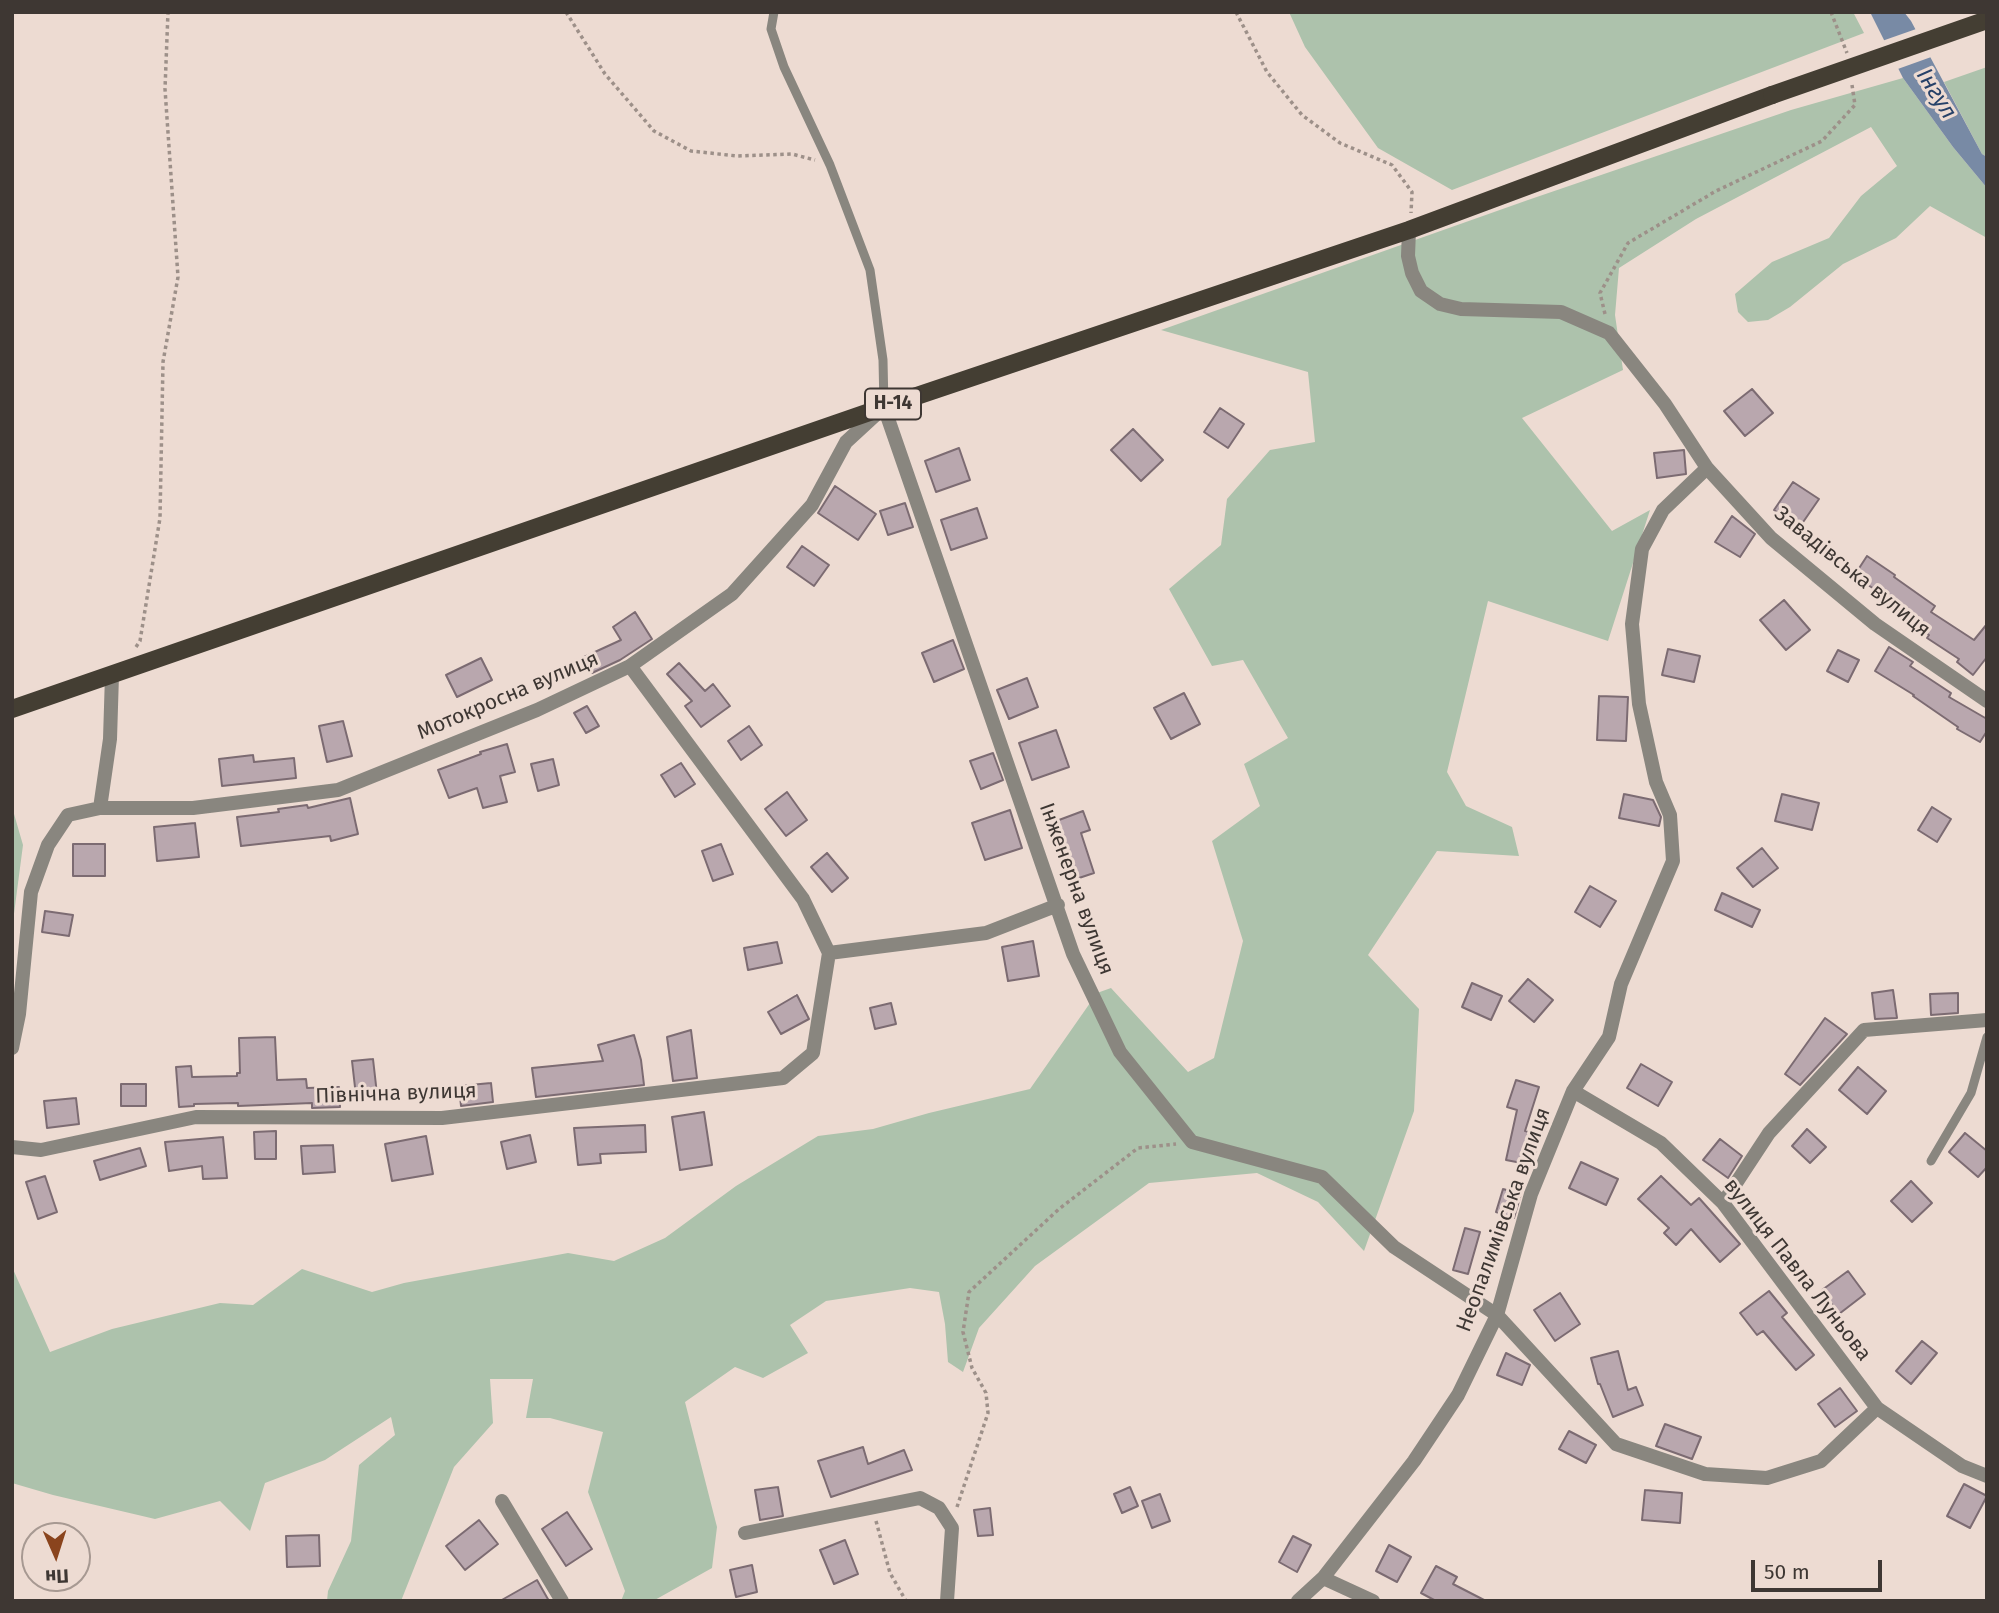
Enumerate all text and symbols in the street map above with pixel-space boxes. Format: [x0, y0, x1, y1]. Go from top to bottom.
water label: Інгул [1910, 64, 1962, 124]
road number: Н-14 [865, 388, 921, 420]
street label: Завадівська вулиця [1769, 501, 1935, 643]
street label: Мотокросна вулиця [414, 646, 602, 746]
street label: Інженерна вулиця [1033, 800, 1119, 978]
street label: Північна вулиця [315, 1079, 477, 1109]
street label: Неопалимівська вулиця [1452, 1104, 1556, 1336]
street label: вулиця Павла Луньова [1718, 1174, 1876, 1366]
north arrow [21, 1522, 91, 1592]
scale bar [1754, 1546, 1885, 1590]
text: 50 m [1764, 1559, 1810, 1585]
text: Пн [45, 1564, 69, 1589]

